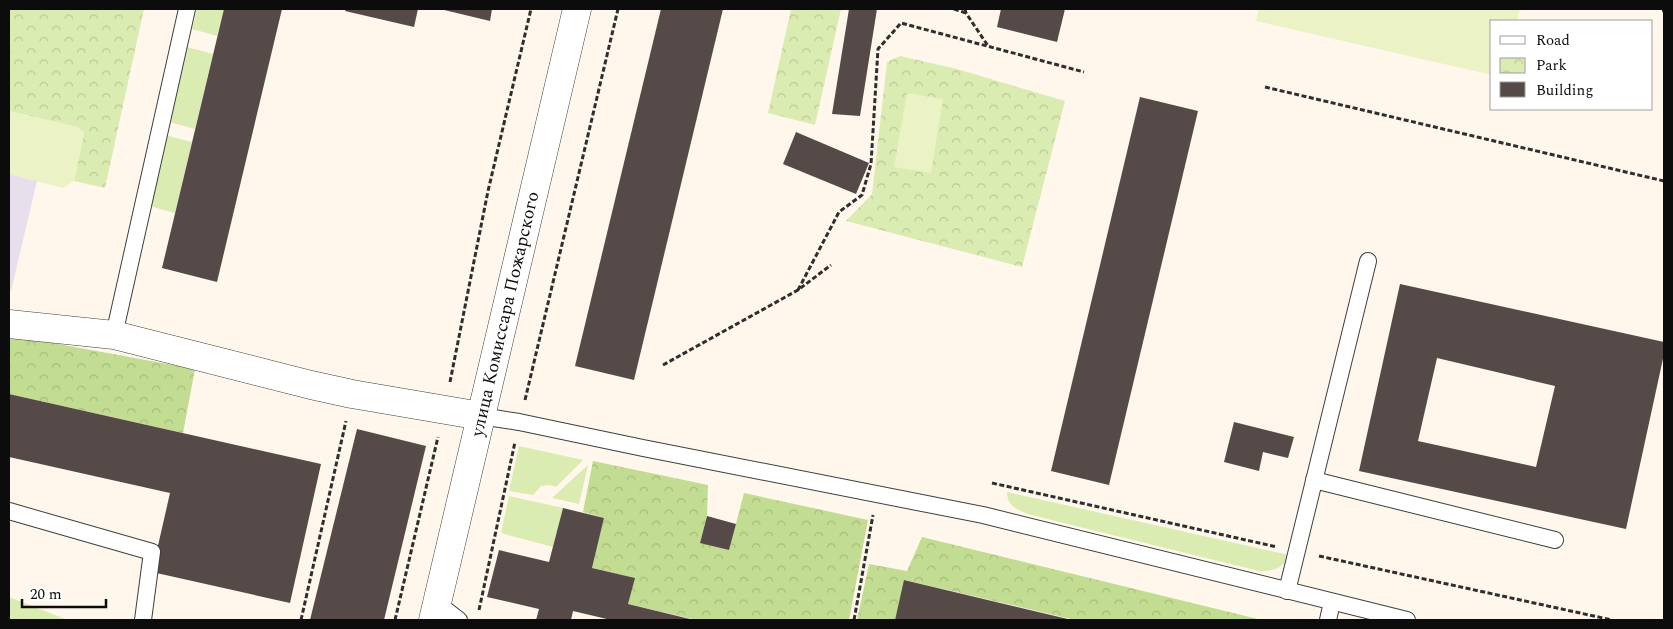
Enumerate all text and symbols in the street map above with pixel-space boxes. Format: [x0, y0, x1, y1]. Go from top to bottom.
legend [1490, 20, 1653, 110]
text: Road [1536, 29, 1570, 52]
text: Park [1536, 54, 1567, 77]
text: Building [1536, 79, 1593, 102]
street label: улица Комиссара Пожарского [463, 189, 546, 440]
scale bar [22, 576, 106, 608]
text: 20 m [30, 583, 62, 606]

